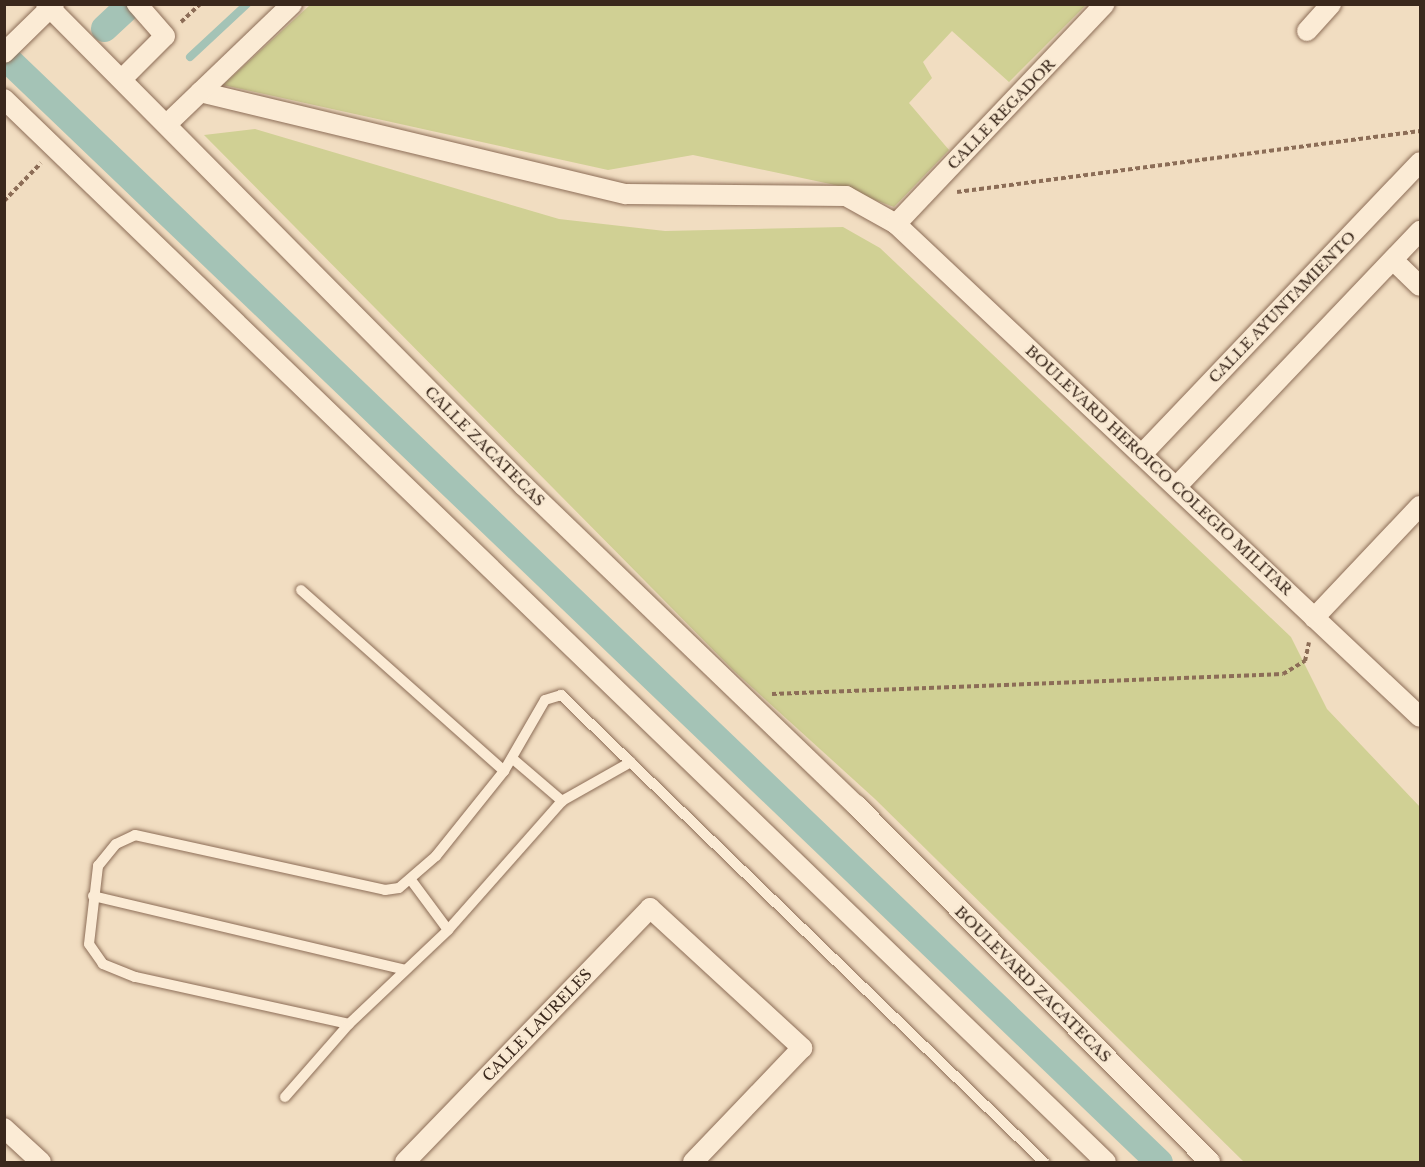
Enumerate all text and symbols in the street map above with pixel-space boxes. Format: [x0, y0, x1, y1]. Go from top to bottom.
street label: CALLE REGADOR [944, 55, 1058, 173]
street label: CALLE AYUNTAMIENTO [1205, 227, 1359, 387]
street label: BOULEVARD HEROICO COLEGIO MILITAR [1022, 341, 1296, 599]
street label: CALLE ZACATECAS [421, 382, 549, 510]
street label: BOULEVARD ZACATECAS [951, 902, 1115, 1066]
street label: CALLE LAURELES [479, 965, 595, 1085]

